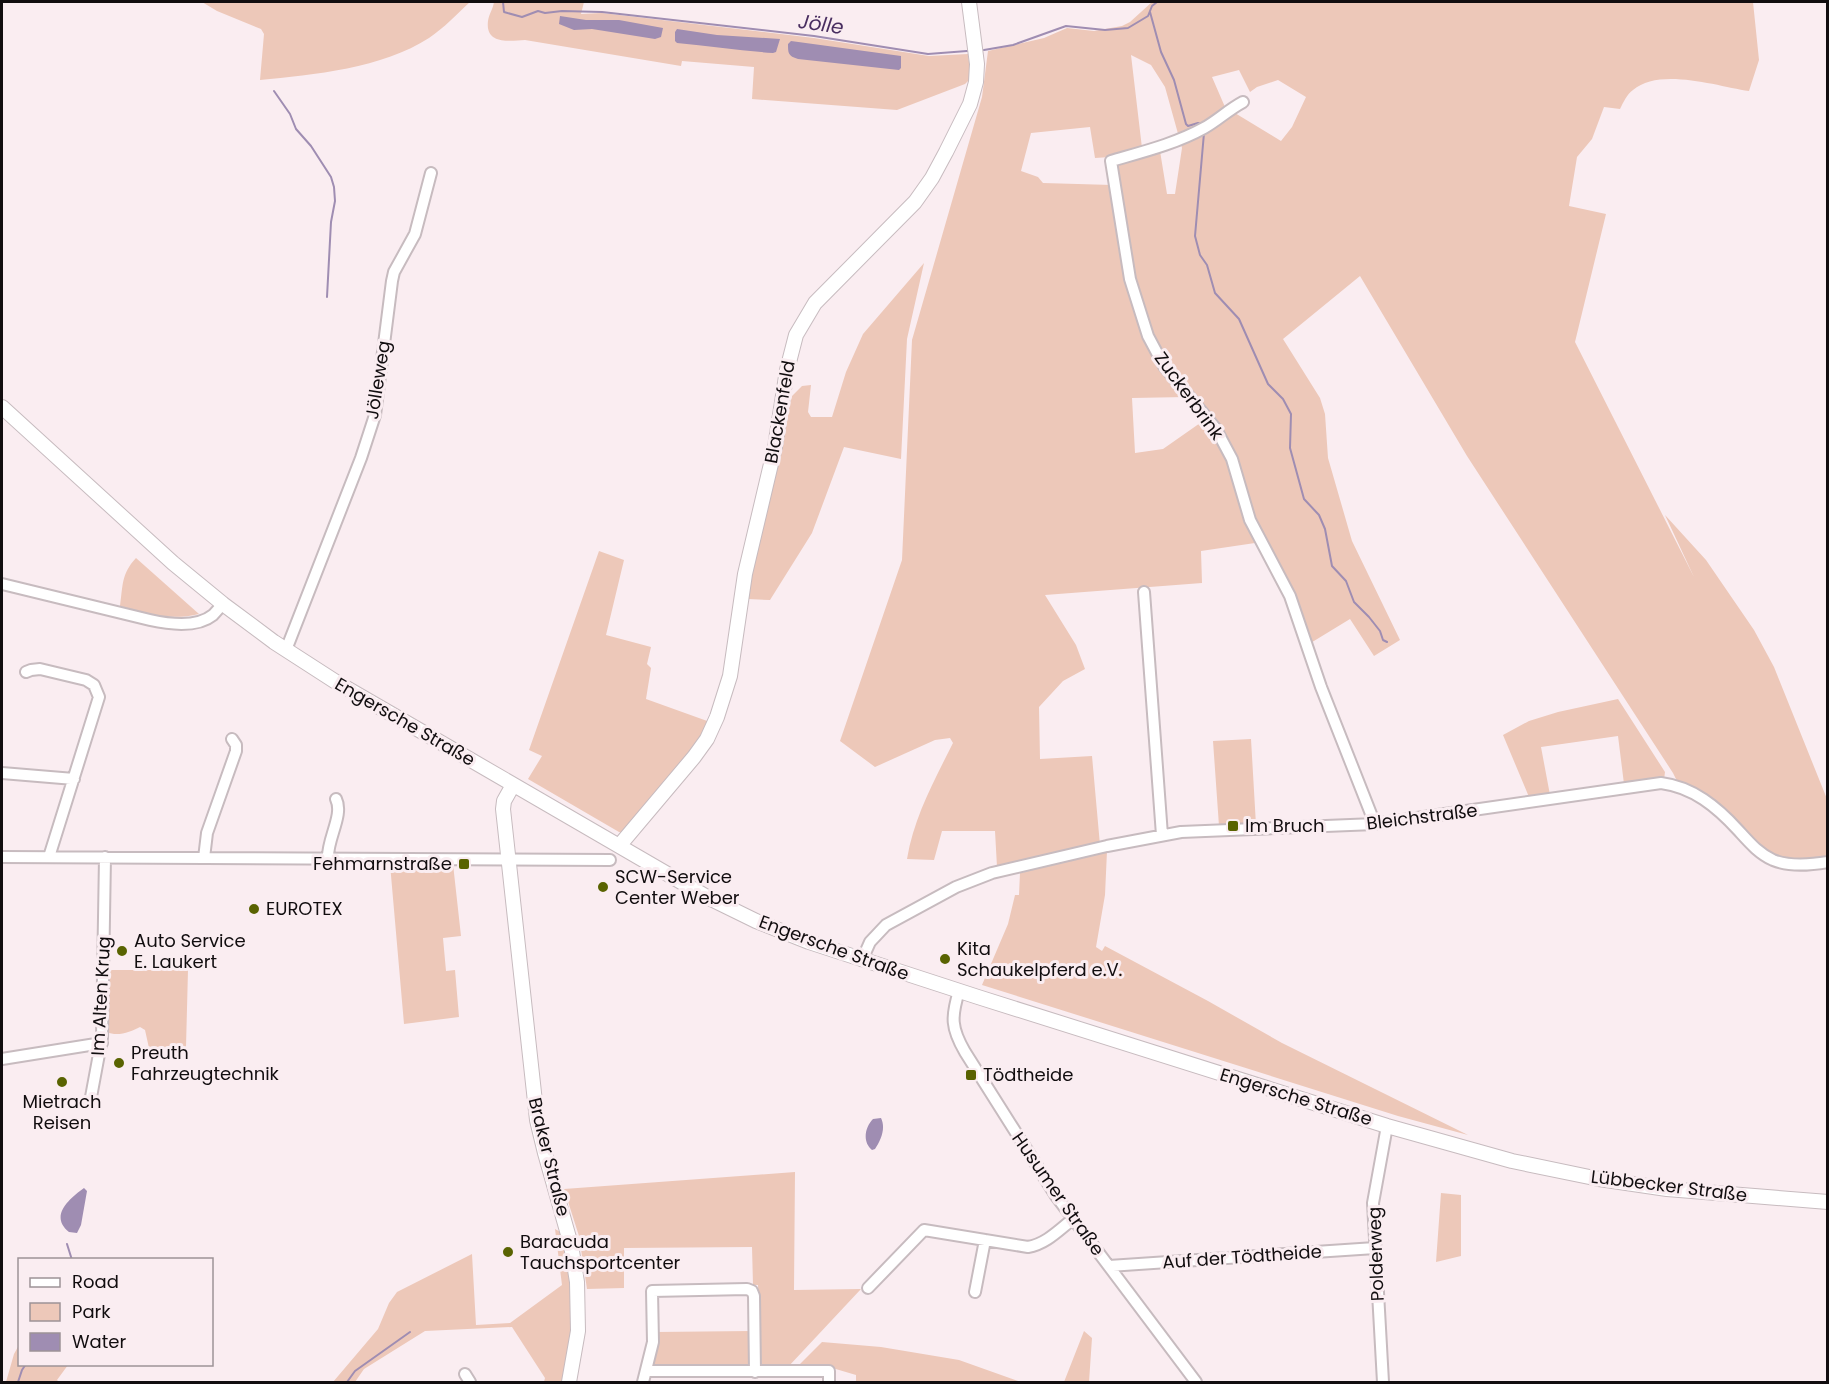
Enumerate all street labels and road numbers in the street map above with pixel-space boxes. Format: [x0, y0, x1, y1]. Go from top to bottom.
street label: Jölleweg [359, 339, 396, 421]
street label: Zuckerbrink [1149, 347, 1230, 445]
street label: Blackenfeld [758, 358, 801, 465]
street label: Engersche Straße [331, 671, 480, 772]
street label: Bleichstraße [1365, 797, 1479, 836]
street label: Engersche Straße [756, 909, 913, 986]
street label: Im Alten Krug [85, 936, 116, 1056]
street label: Engersche Straße [1217, 1061, 1375, 1132]
street label: Braker Straße [523, 1095, 576, 1219]
street label: Husumer Straße [1006, 1127, 1110, 1260]
street label: Lübbecker Straße [1590, 1164, 1749, 1207]
street label: Polderweg [1361, 1206, 1390, 1302]
street label: Auf der Tödtheide [1161, 1238, 1322, 1275]

